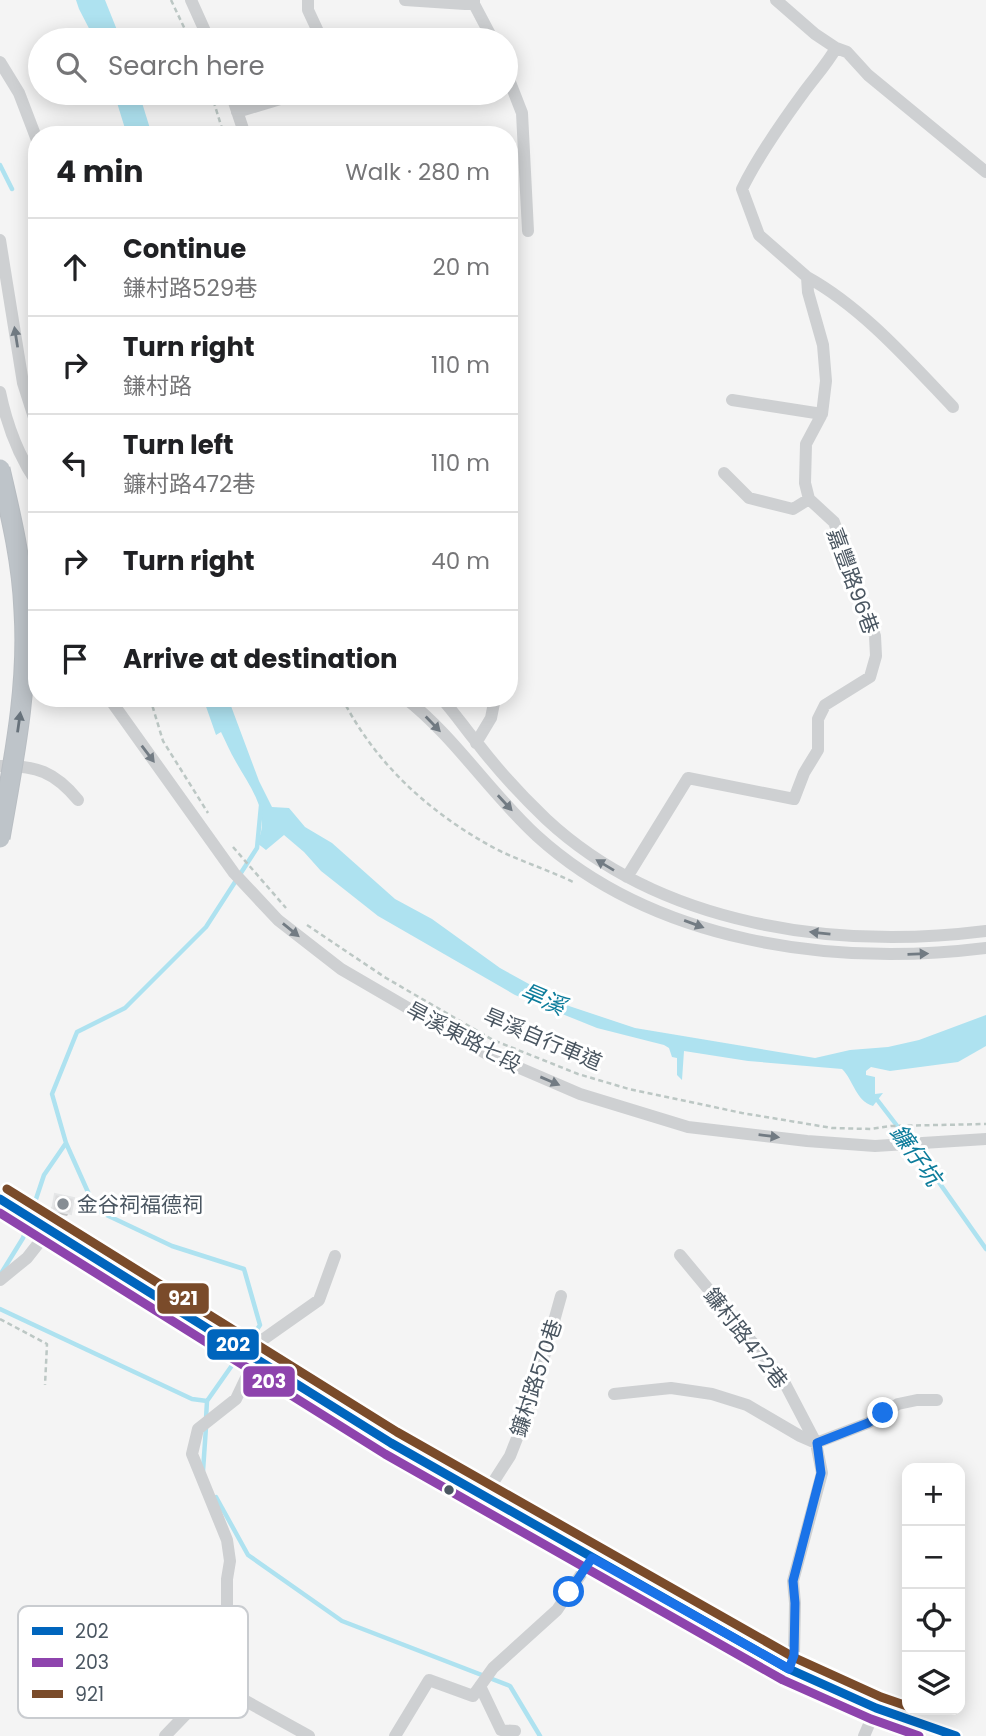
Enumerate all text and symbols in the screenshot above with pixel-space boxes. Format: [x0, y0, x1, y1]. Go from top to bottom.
search box [28, 28, 518, 105]
icon: search [52, 48, 90, 86]
text: Search here [108, 48, 265, 84]
text: 4 min [56, 150, 144, 193]
text: Walk · 280 m [345, 156, 490, 188]
text: Continue [123, 231, 246, 267]
icon: ahead [56, 248, 94, 286]
text: 20 m [432, 251, 490, 283]
text: 鎌村路529巷 [123, 272, 257, 304]
one-way arrow [10, 326, 21, 348]
text: Turn right [123, 329, 255, 365]
icon: right [56, 346, 94, 384]
text: 110 m [431, 349, 490, 381]
text: 鎌村路 [123, 370, 192, 402]
text: Turn left [123, 427, 234, 463]
icon: left [56, 444, 94, 482]
text: 110 m [431, 447, 490, 479]
text: 鐮村路472巷 [123, 468, 255, 500]
street label: 嘉豐路96巷 [820, 524, 886, 638]
icon: right [56, 542, 94, 580]
text: Turn right [123, 543, 255, 579]
text: 40 m [431, 545, 490, 577]
icon: arrive [56, 640, 94, 678]
text: Arrive at destination [123, 641, 398, 677]
one-way arrow [14, 711, 25, 733]
one-way arrow [425, 715, 441, 732]
one-way arrow [141, 744, 156, 762]
one-way arrow [496, 794, 512, 811]
one-way arrow [596, 858, 615, 871]
one-way arrow [684, 919, 705, 930]
one-way arrow [282, 922, 299, 937]
one-way arrow [809, 927, 831, 938]
one-way arrow [908, 948, 930, 959]
water label: 旱溪 [516, 975, 573, 1024]
street label: 旱溪東路七段 [402, 995, 526, 1079]
street label: 旱溪自行車道 [479, 1001, 607, 1077]
one-way arrow [539, 1076, 560, 1087]
water label: 鐮仔坑 [883, 1118, 951, 1195]
one-way arrow [758, 1131, 780, 1142]
place label: 金谷祠福德祠 [77, 1190, 203, 1219]
marker: 金谷祠福德祠 [55, 1196, 71, 1212]
street label: 鐮村路472巷 [697, 1281, 795, 1395]
line badge: 921 [156, 1282, 210, 1315]
text: 921 [168, 1285, 198, 1312]
street label: 鐮村路570巷 [503, 1316, 569, 1440]
line badge: 202 [206, 1328, 260, 1361]
text: 202 [216, 1331, 250, 1358]
line badge: 203 [242, 1365, 296, 1398]
text: 203 [252, 1368, 286, 1395]
route end [867, 1397, 898, 1428]
map controls [902, 1463, 965, 1715]
button: + [902, 1463, 965, 1526]
unlabelled marker [442, 1483, 456, 1497]
button: − [902, 1526, 965, 1589]
route start [553, 1576, 584, 1607]
button: locate [902, 1589, 965, 1652]
legend [18, 1606, 248, 1718]
text: 202 [75, 1618, 109, 1645]
text: 203 [75, 1649, 109, 1676]
button: layers [902, 1652, 965, 1715]
text: 921 [75, 1681, 104, 1708]

